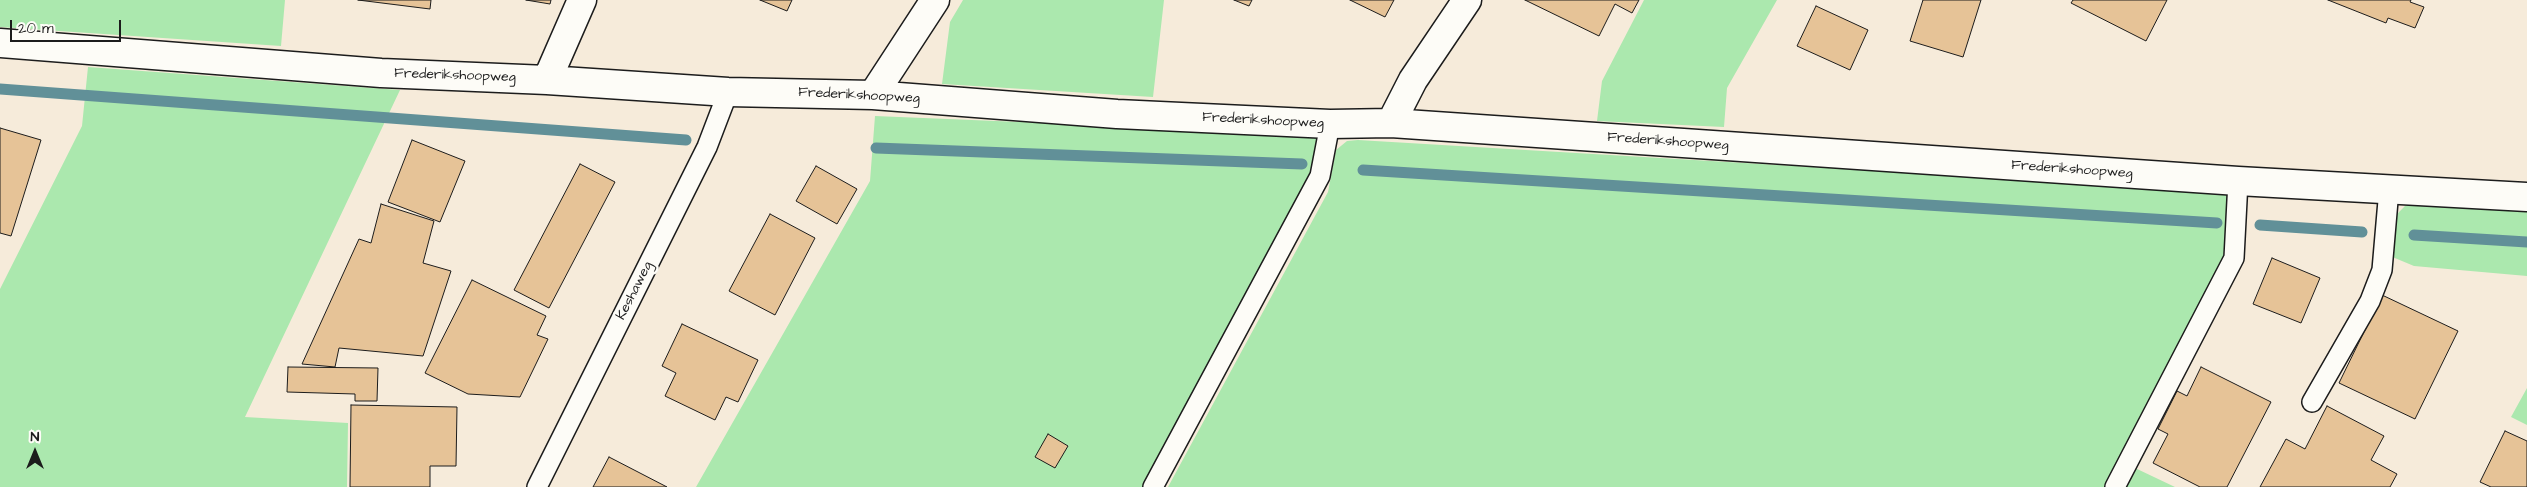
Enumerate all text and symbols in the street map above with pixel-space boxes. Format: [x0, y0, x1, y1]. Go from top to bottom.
scale bar [12, 10, 124, 42]
text: 20 m [18, 18, 54, 39]
street label: Frederikshoopweg [394, 65, 516, 87]
street label: Frederikshoopweg [798, 84, 920, 108]
street label: Frederikshoopweg [1202, 109, 1324, 133]
street label: Frederikshoopweg [1607, 129, 1729, 155]
street label: Frederikshoopweg [2011, 157, 2133, 183]
street label: Keshaweg [613, 259, 657, 323]
north arrow [10, 427, 60, 477]
text: N [31, 427, 39, 447]

